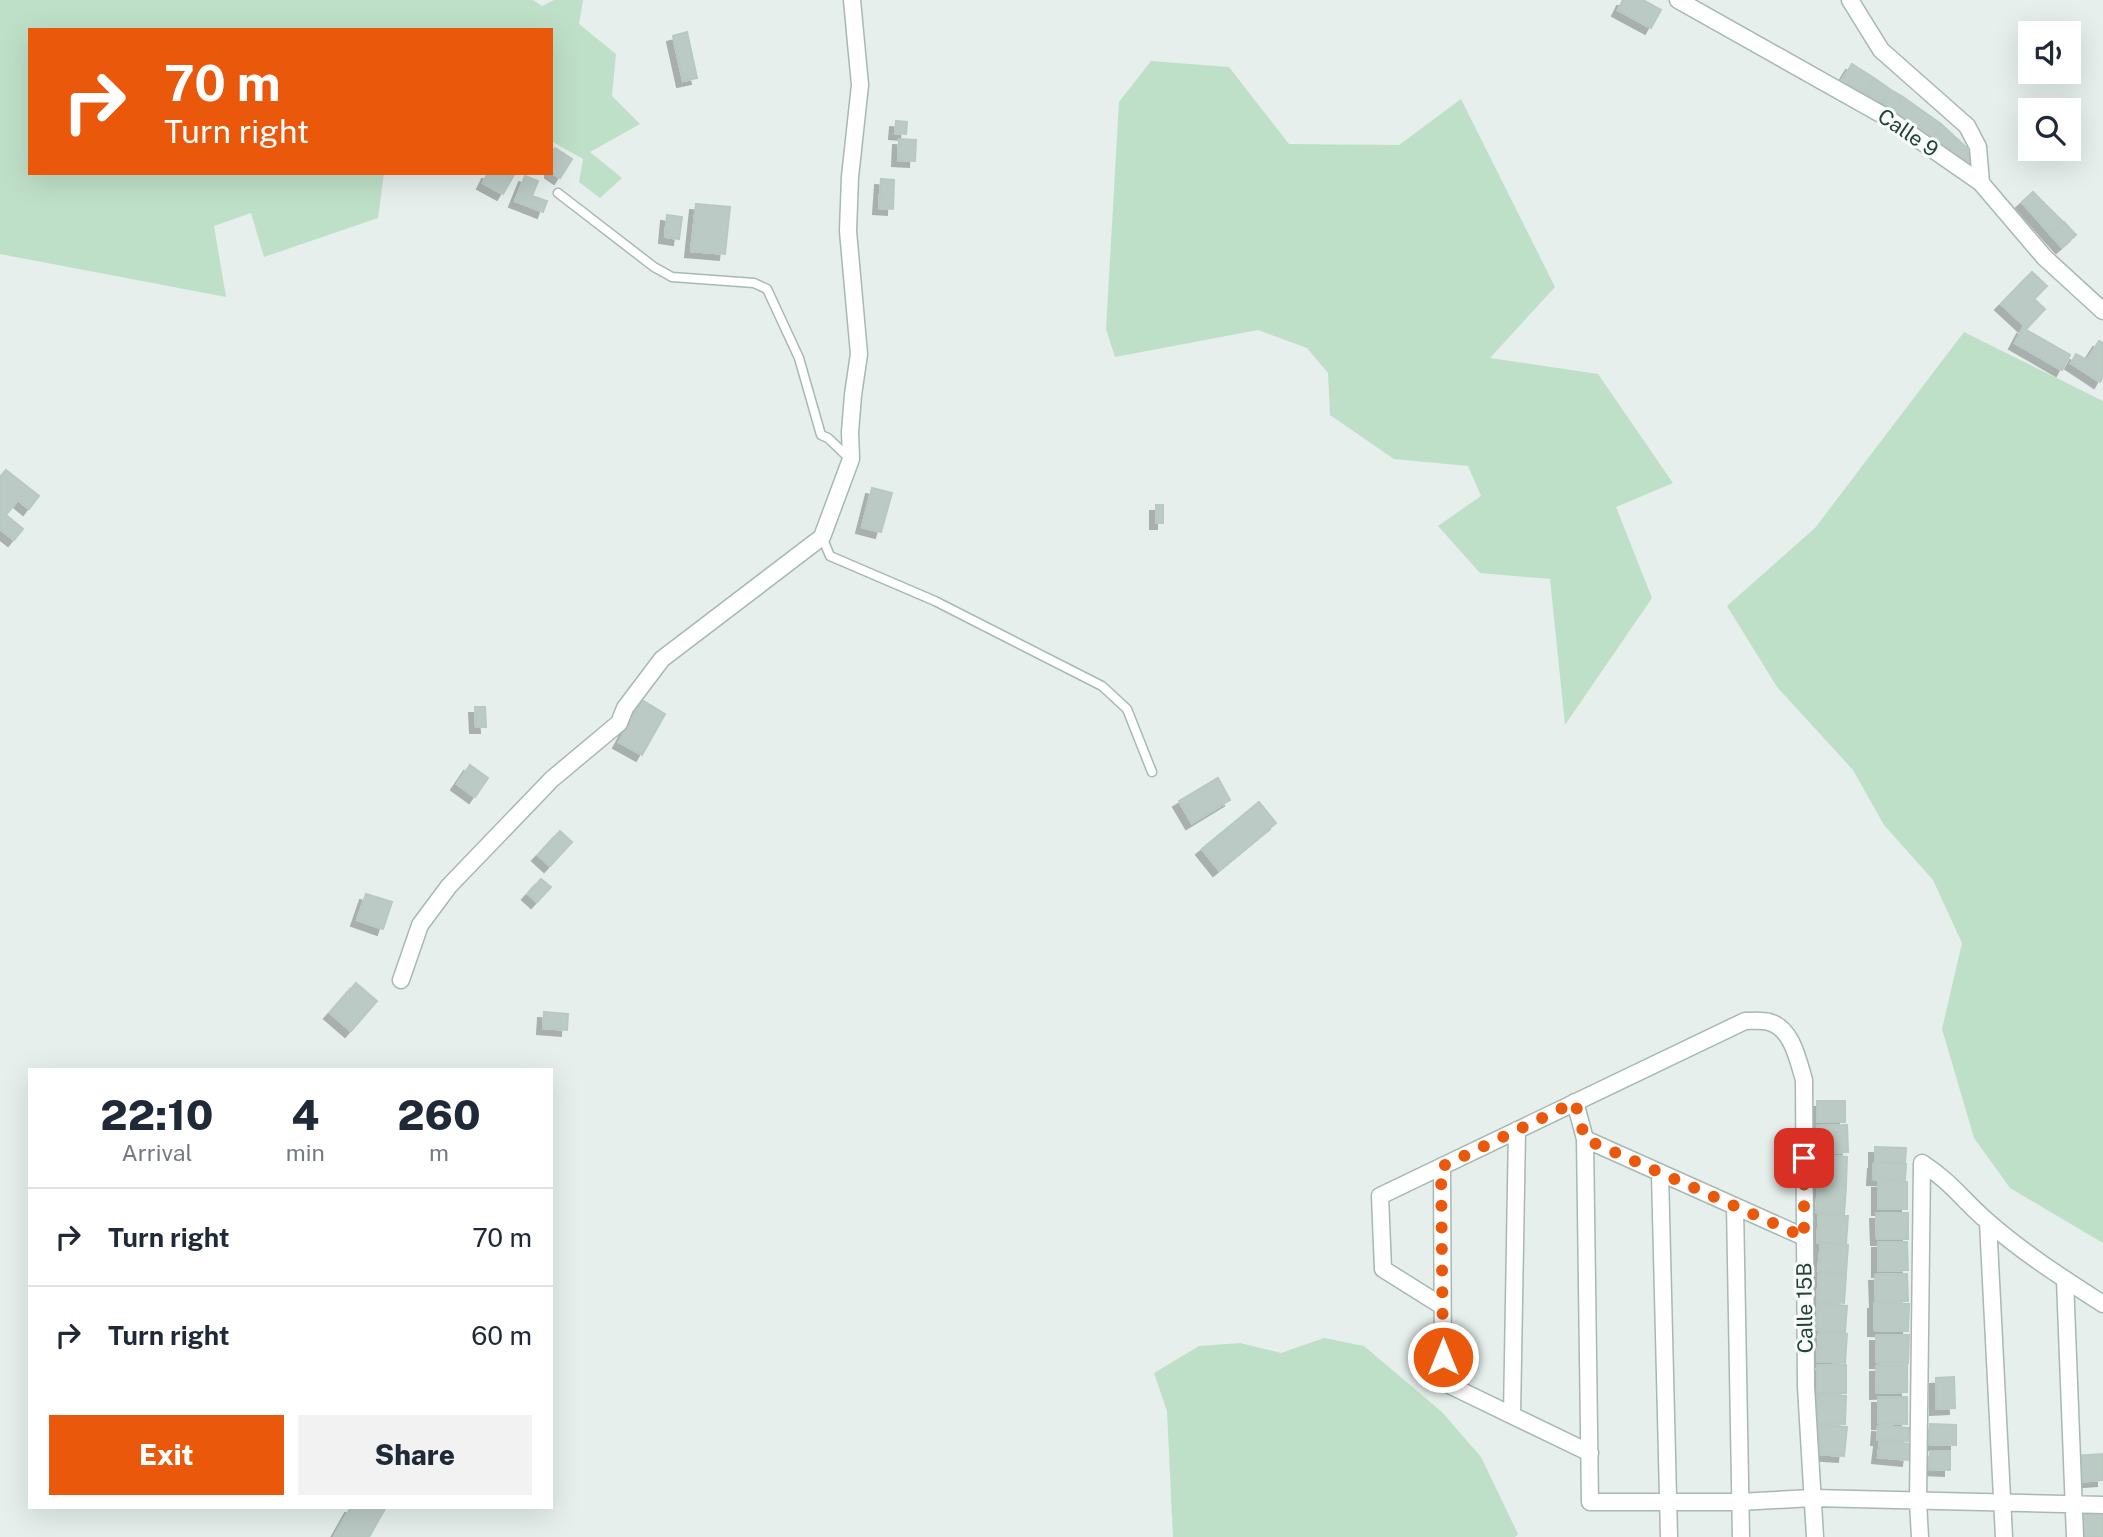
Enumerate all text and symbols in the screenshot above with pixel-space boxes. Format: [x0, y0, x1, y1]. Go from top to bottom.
map controls [2018, 21, 2081, 161]
button: sound [2018, 21, 2081, 84]
text: 70 m [164, 54, 281, 112]
icon: right [49, 56, 140, 147]
button: search [2018, 98, 2081, 161]
street label: Calle 9 [1873, 103, 1943, 162]
text: Turn right [164, 113, 309, 150]
text: 22:10 [100, 1090, 213, 1139]
text: 4 [291, 1090, 319, 1139]
text: 260 [397, 1090, 481, 1139]
pin [1774, 1128, 1834, 1188]
text: Arrival [121, 1139, 192, 1166]
text: min [286, 1139, 325, 1166]
text: m [429, 1139, 449, 1166]
icon: arrive [1785, 1139, 1823, 1177]
icon: right [49, 1218, 87, 1256]
text: Turn right [108, 1222, 230, 1253]
text: 70 m [472, 1222, 532, 1253]
street label: Calle 15B [1791, 1262, 1818, 1354]
icon: right [49, 1316, 87, 1354]
text: Turn right [108, 1320, 230, 1351]
text: 60 m [471, 1320, 532, 1351]
position arrow [1406, 1320, 1480, 1394]
button: Exit [49, 1415, 284, 1495]
button: Share [298, 1415, 532, 1495]

